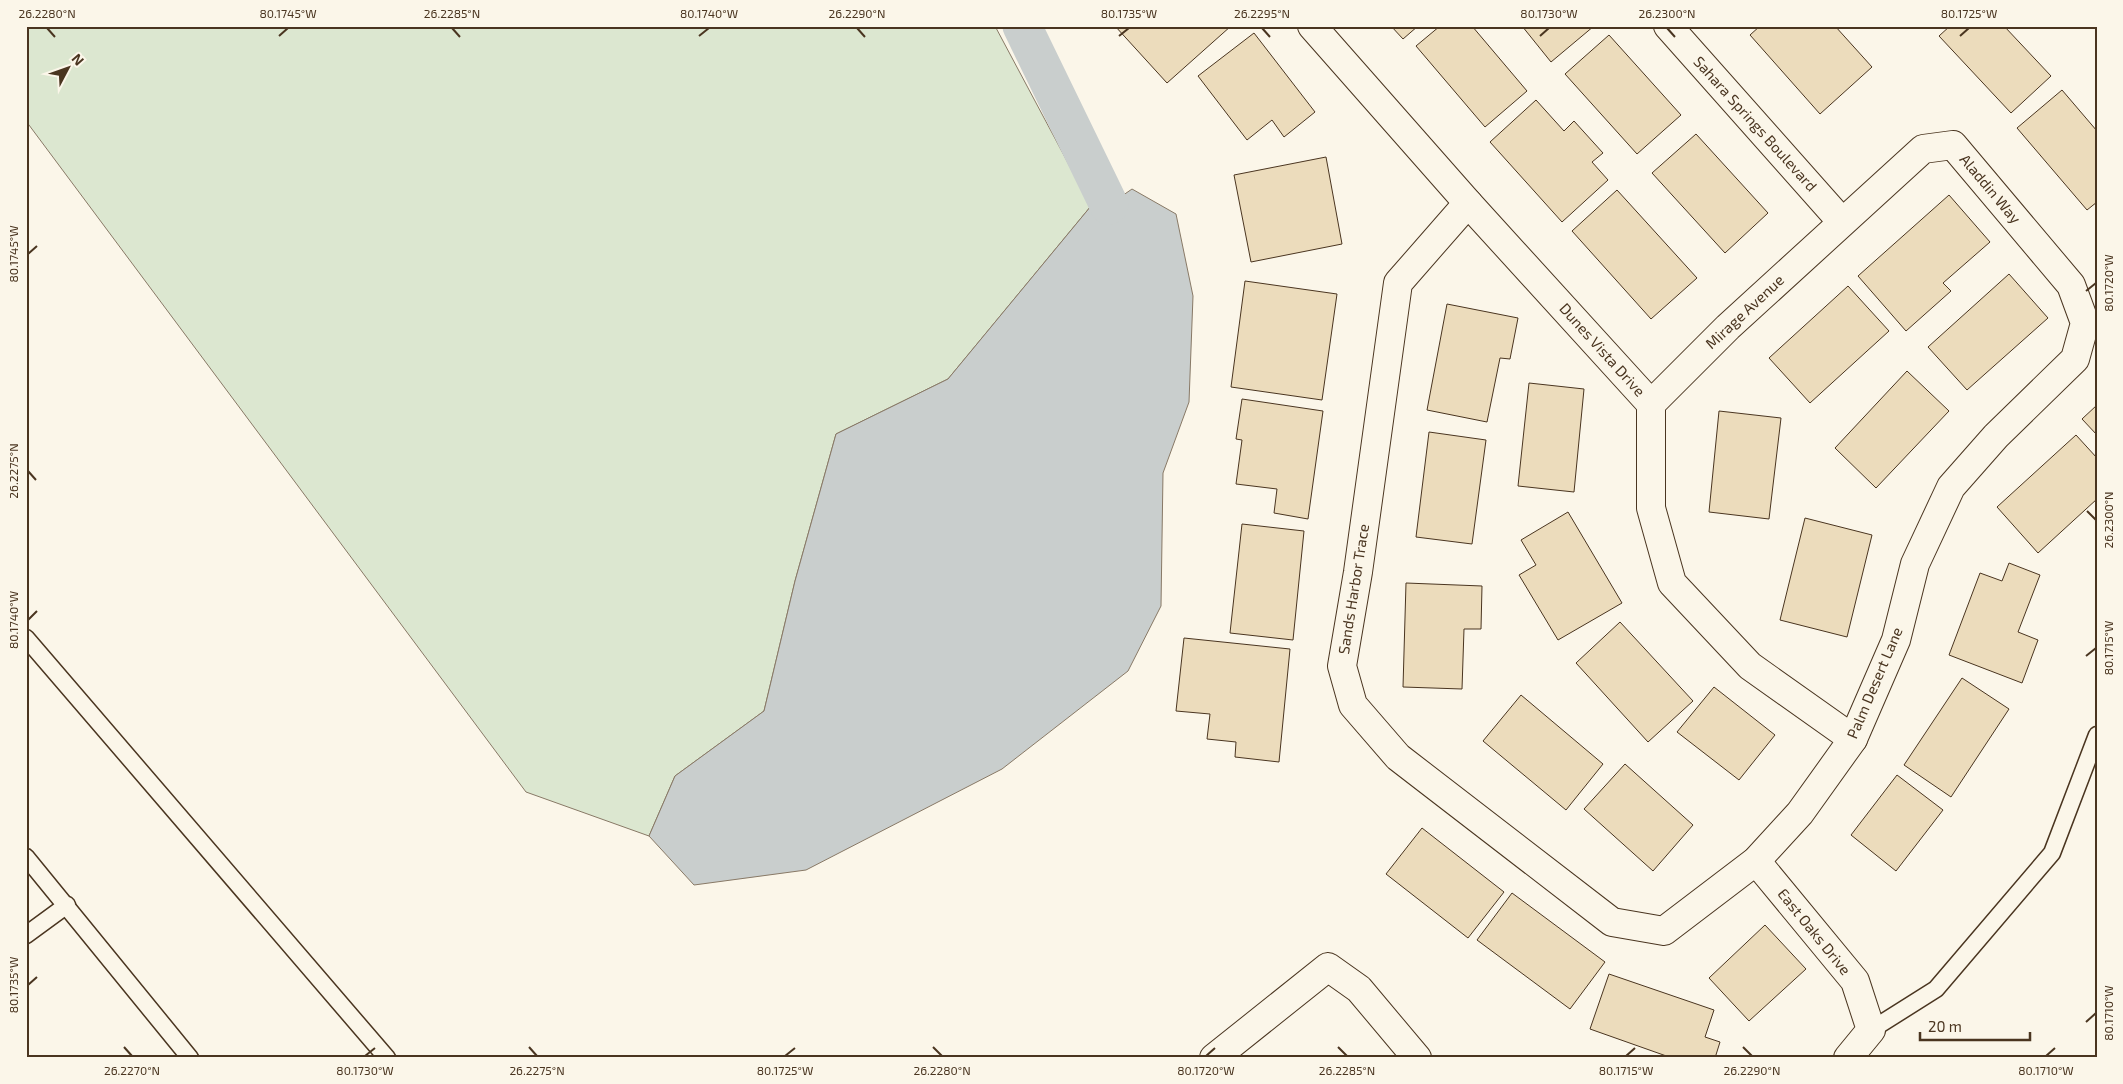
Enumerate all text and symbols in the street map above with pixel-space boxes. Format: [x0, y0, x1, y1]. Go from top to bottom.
text: 26.2280°N [18, 6, 76, 20]
text: 80.1745°W [259, 6, 317, 20]
text: 26.2285°N [424, 6, 480, 20]
text: 80.1740°W [680, 6, 738, 20]
text: 26.2290°N [829, 6, 885, 20]
text: 80.1735°W [1101, 6, 1157, 20]
text: 26.2295°N [1234, 6, 1290, 20]
text: 80.1730°W [1520, 6, 1578, 20]
text: 26.2300°N [1638, 6, 1696, 20]
text: 80.1725°W [1941, 6, 1997, 20]
north arrow [42, 42, 92, 92]
text: N [68, 50, 88, 69]
street label: Sahara Springs Boulevard [1690, 52, 1821, 195]
street label: Aladdin Way [1957, 150, 2025, 227]
text: 80.1745°W [6, 225, 20, 283]
text: 80.1720°W [2101, 254, 2115, 312]
street label: Mirage Avenue [1701, 270, 1787, 352]
street label: Dunes Vista Drive [1556, 299, 1649, 400]
text: 26.2275°N [6, 443, 20, 499]
text: 26.2300°N [2101, 491, 2115, 549]
street label: Sands Harbor Trace [1334, 522, 1372, 655]
text: 80.1740°W [6, 591, 20, 649]
text: 80.1715°W [2101, 621, 2115, 675]
street label: Palm Desert Lane [1842, 624, 1906, 741]
street label: East Oaks Drive [1774, 885, 1855, 978]
text: 80.1735°W [6, 957, 20, 1013]
text: 80.1710°W [2101, 985, 2115, 1041]
scale bar [1920, 1009, 2030, 1041]
text: 20 m [1928, 1017, 1962, 1035]
text: 26.2270°N [104, 1063, 160, 1077]
text: 80.1730°W [336, 1063, 394, 1077]
text: 26.2275°N [509, 1063, 565, 1077]
text: 80.1725°W [757, 1063, 813, 1077]
text: 26.2280°N [913, 1063, 971, 1077]
text: 80.1720°W [1177, 1063, 1235, 1077]
text: 26.2285°N [1319, 1063, 1375, 1077]
text: 80.1715°W [1599, 1063, 1653, 1077]
text: 26.2290°N [1724, 1063, 1780, 1077]
text: 80.1710°W [2018, 1063, 2074, 1077]

